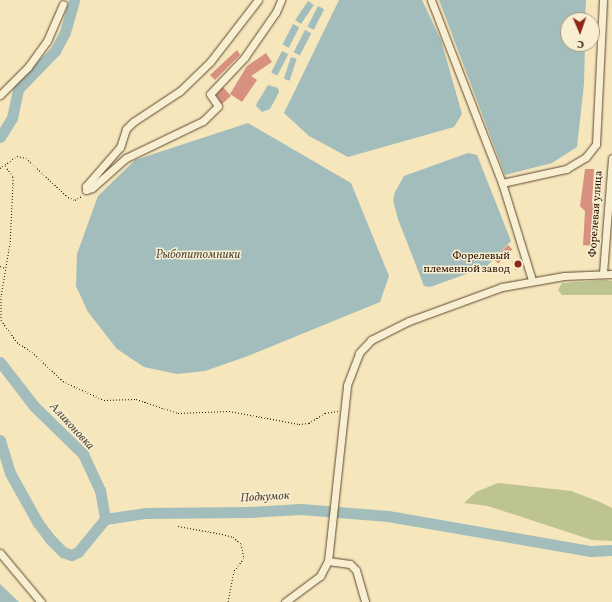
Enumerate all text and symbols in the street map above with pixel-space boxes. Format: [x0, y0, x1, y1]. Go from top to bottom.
north arrow [560, 12, 600, 52]
text: С [577, 36, 584, 51]
street label: Форелевая улица [587, 170, 607, 258]
water label: Рыбопитомники [156, 249, 240, 263]
place label: Форелевый племенной завод [424, 251, 510, 277]
marker: Форелевый племенной завод [513, 259, 523, 269]
water label: Аликоновка [46, 400, 96, 454]
water label: Подкумок [240, 490, 290, 506]

